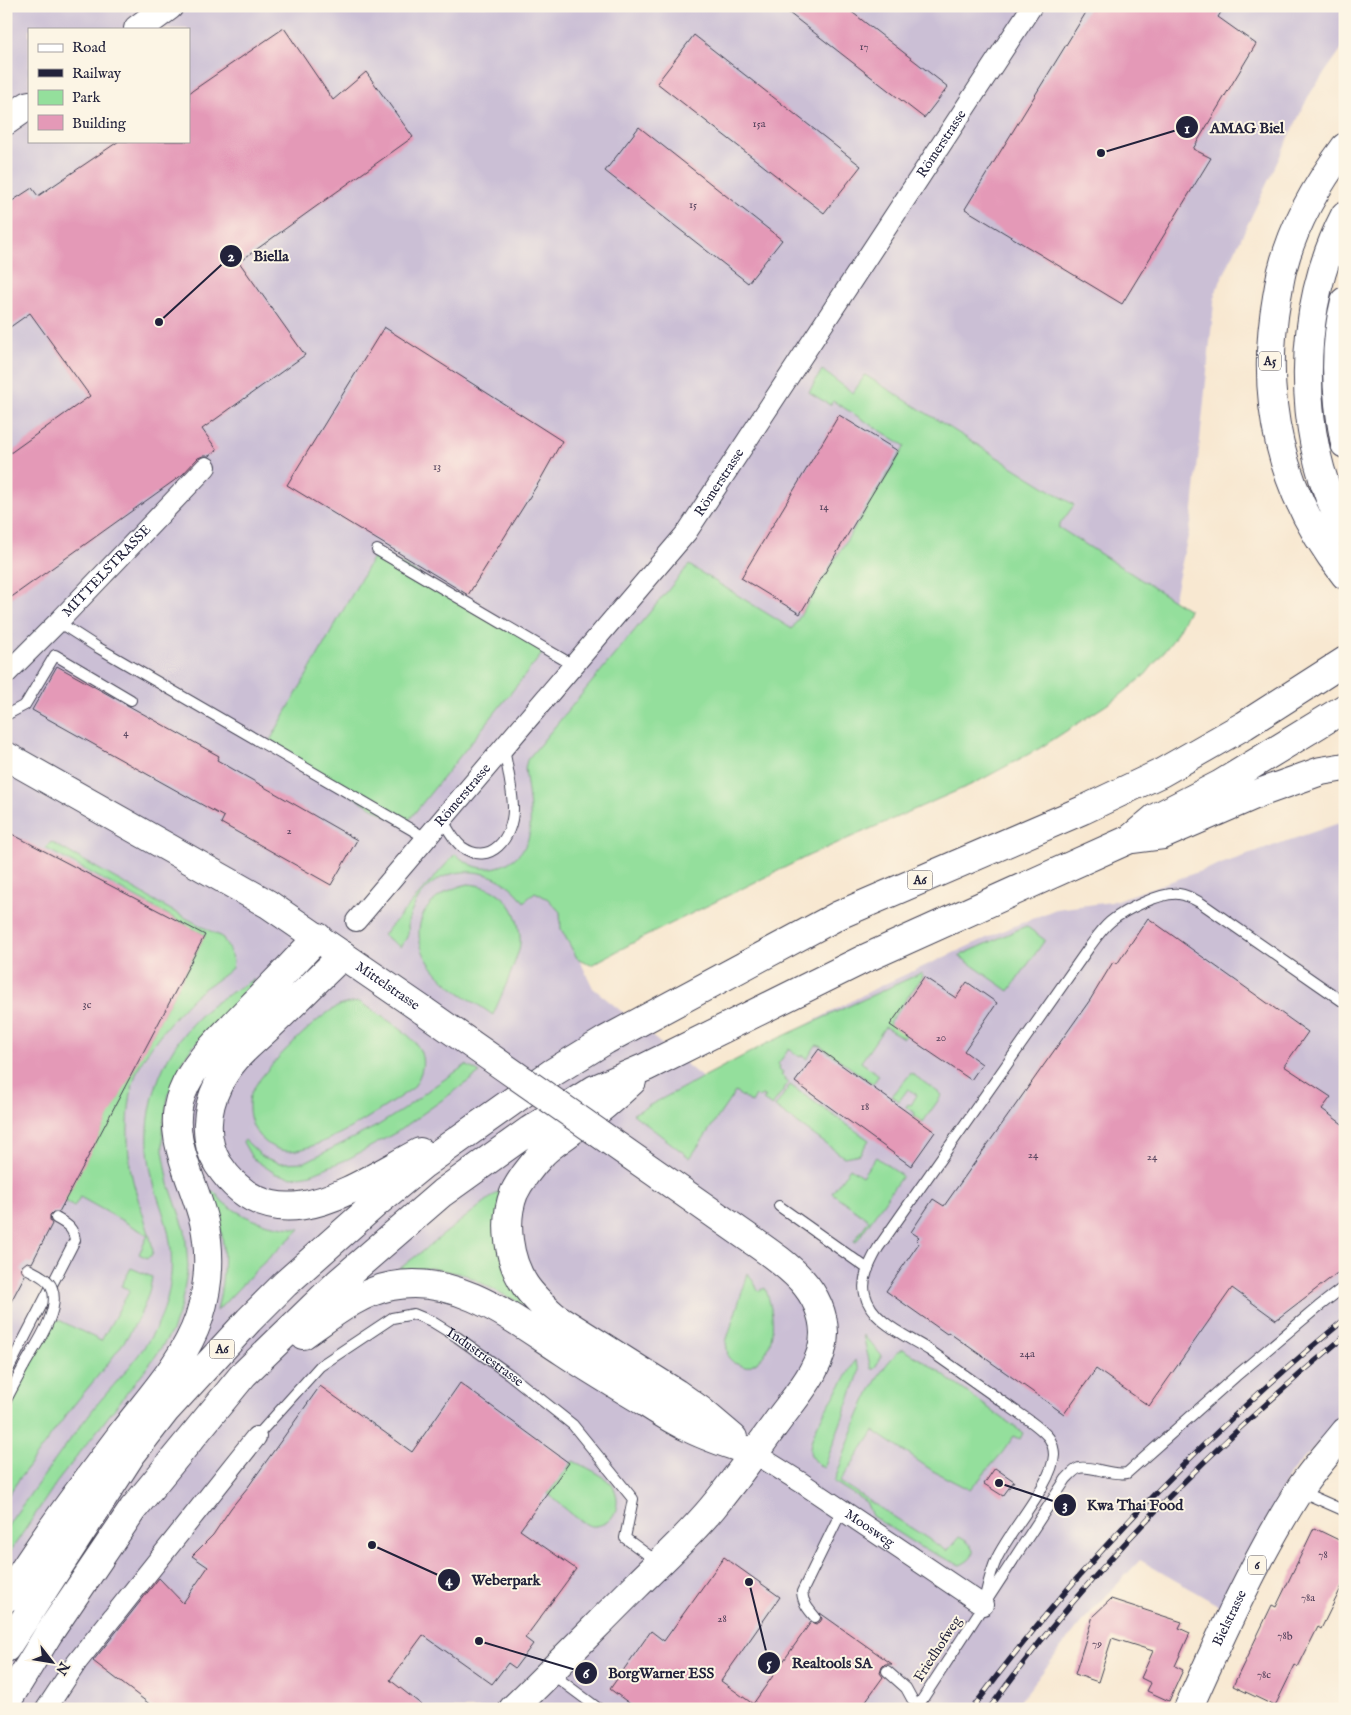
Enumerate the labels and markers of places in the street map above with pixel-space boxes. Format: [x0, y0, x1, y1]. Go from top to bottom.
callout: AMAG Biel [1175, 112, 1294, 142]
callout: Biella [218, 241, 299, 271]
callout: Kwa Thai Food [1052, 1490, 1193, 1520]
callout: Weberpark [437, 1565, 551, 1595]
callout: Realtools SA [757, 1648, 882, 1678]
callout: BorgWarner ESS [573, 1658, 725, 1688]

